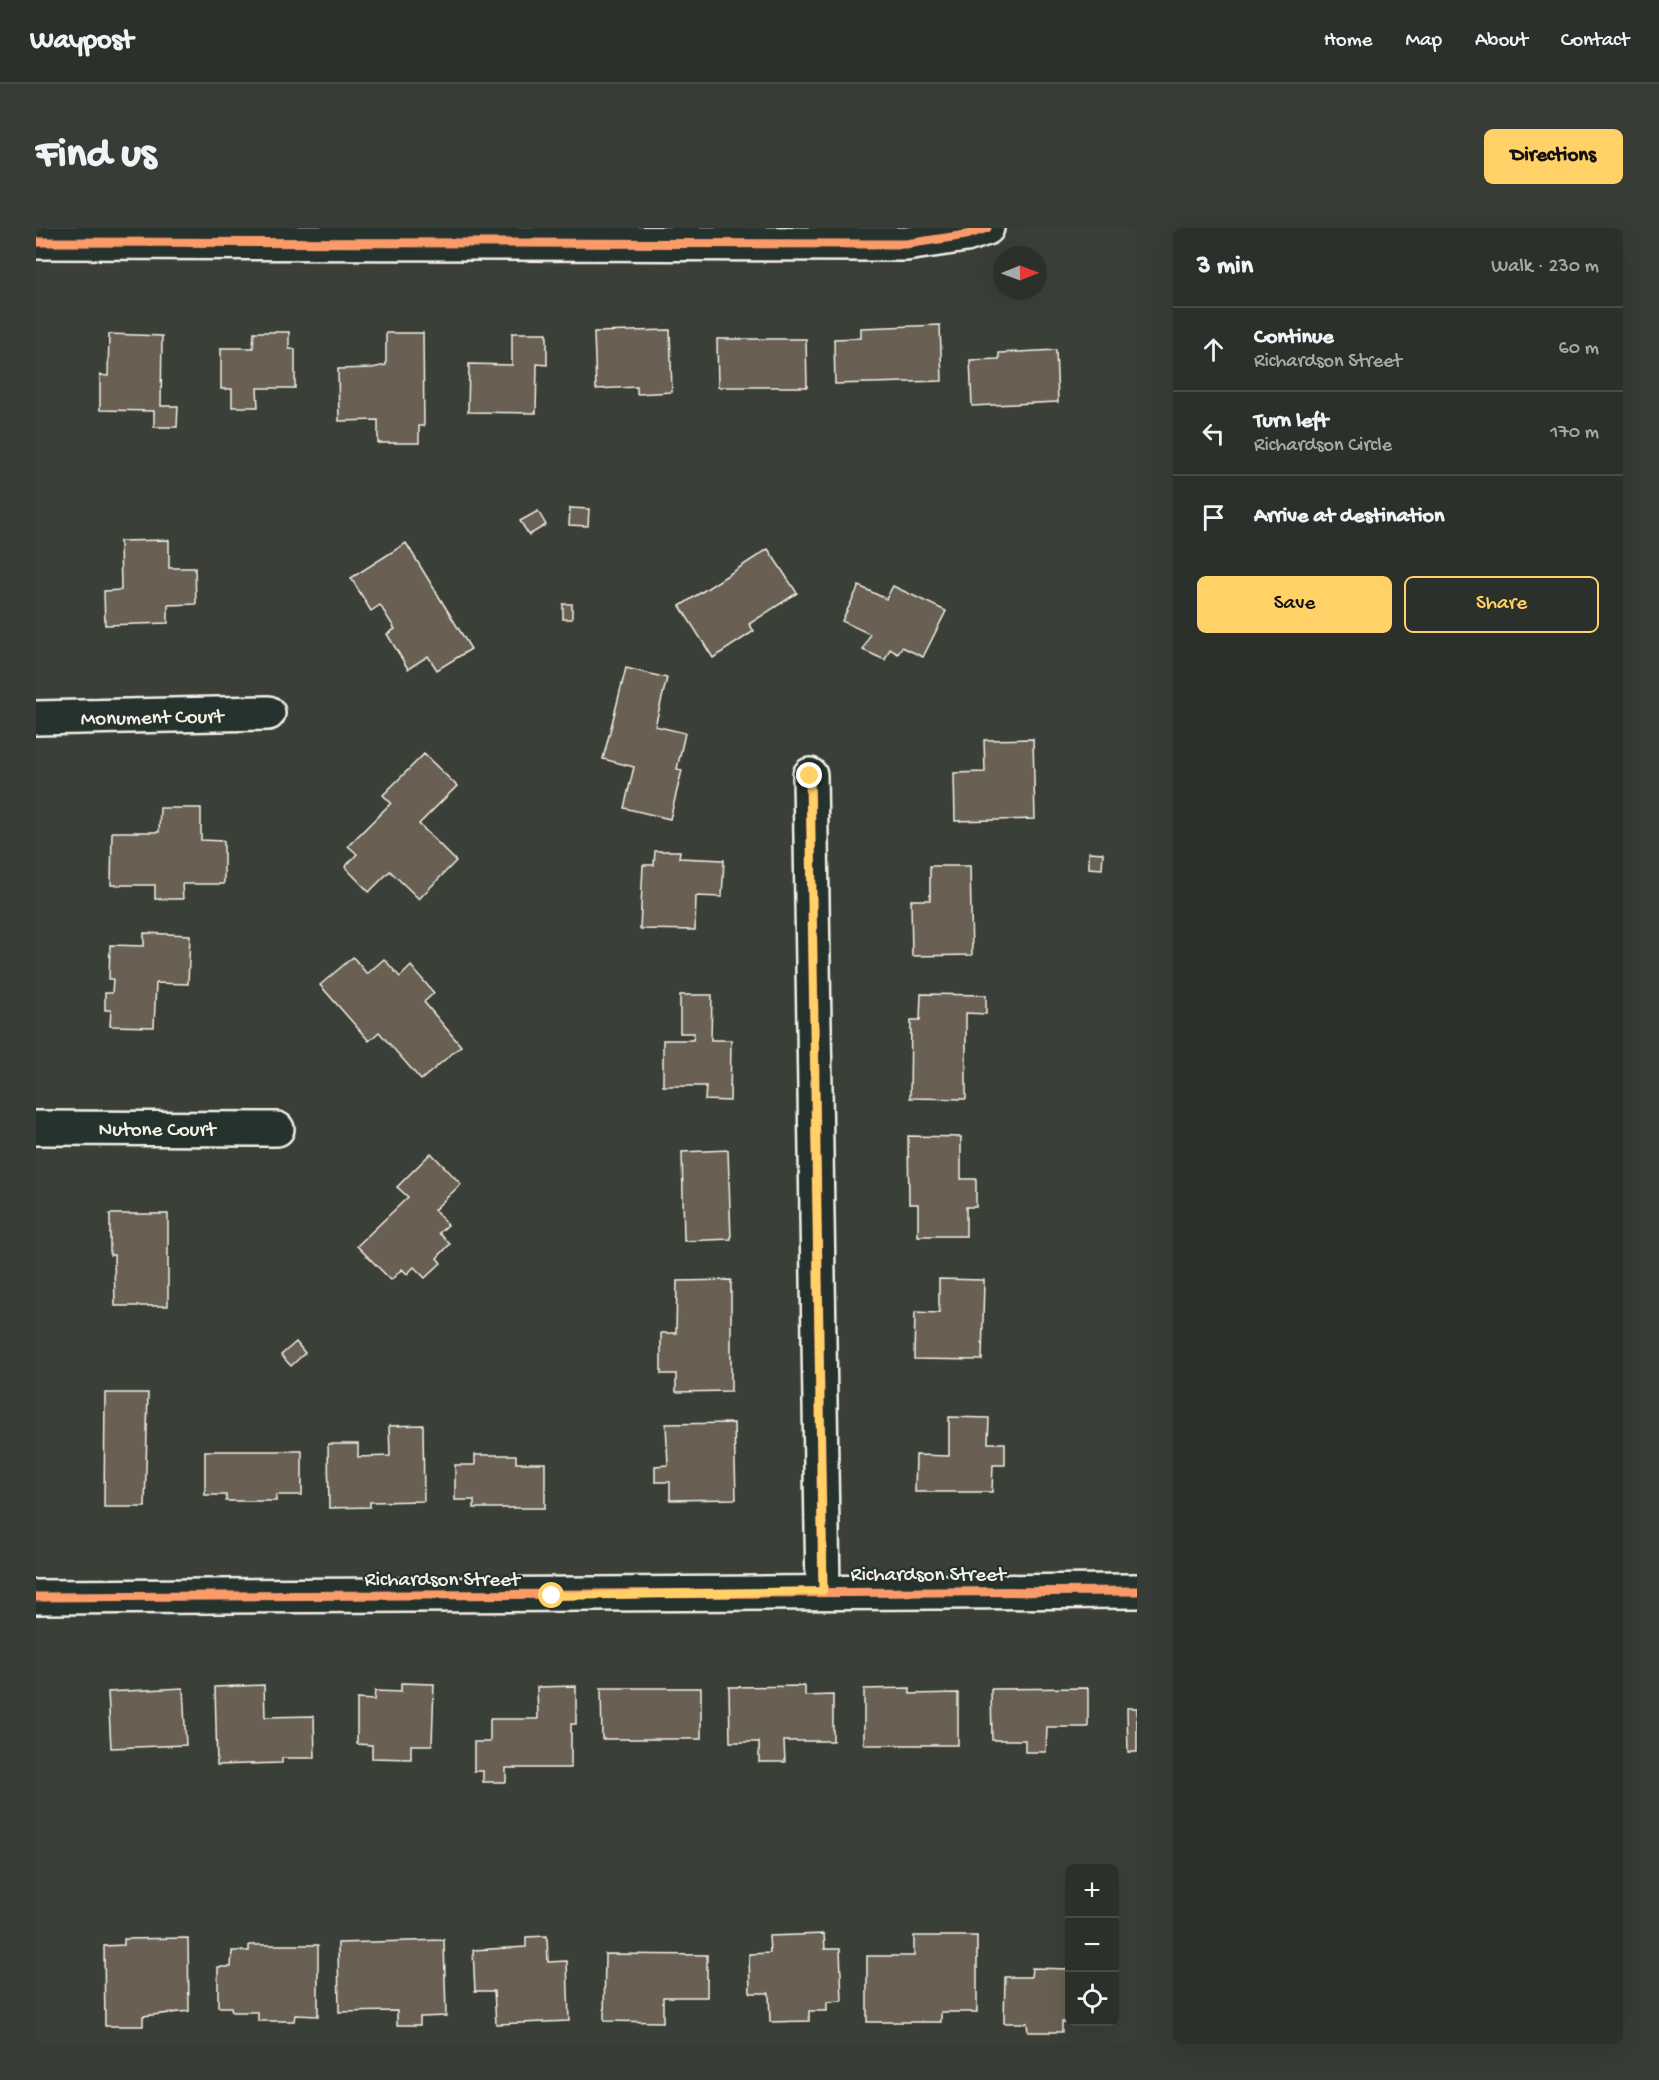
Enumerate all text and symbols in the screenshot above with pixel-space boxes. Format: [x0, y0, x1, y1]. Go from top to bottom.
text: Waypost [30, 25, 133, 58]
text: Home [1324, 29, 1372, 54]
text: Map [1405, 29, 1442, 54]
text: About [1475, 29, 1528, 54]
text: Contact [1561, 29, 1629, 54]
button: Directions [1484, 129, 1623, 184]
text: Find us [36, 132, 156, 181]
north arrow [993, 246, 1047, 300]
text: 3 min [1197, 252, 1253, 283]
text: Walk · 230 m [1491, 256, 1599, 279]
text: Continue [1254, 325, 1334, 351]
icon: ahead [1197, 333, 1230, 366]
text: 60 m [1559, 338, 1599, 361]
text: Richardson Street [1254, 351, 1402, 374]
text: Turn left [1254, 409, 1328, 435]
icon: left [1197, 417, 1230, 450]
text: 170 m [1550, 422, 1599, 445]
text: Richardson Circle [1254, 435, 1392, 458]
icon: arrive [1197, 501, 1230, 534]
text: Arrive at destination [1254, 504, 1444, 530]
button: Save [1197, 576, 1392, 633]
button: Share [1404, 576, 1599, 633]
street label: Monument Court [80, 706, 226, 733]
route end [796, 762, 822, 788]
street label: Nutone Court [99, 1119, 218, 1144]
street label: Richardson Street [851, 1564, 1008, 1589]
street label: Richardson Street [365, 1569, 522, 1594]
route start [538, 1582, 564, 1608]
map controls [1065, 1864, 1119, 2026]
button: + [1065, 1864, 1119, 1918]
button: − [1065, 1918, 1119, 1972]
button: locate [1065, 1972, 1119, 2026]

